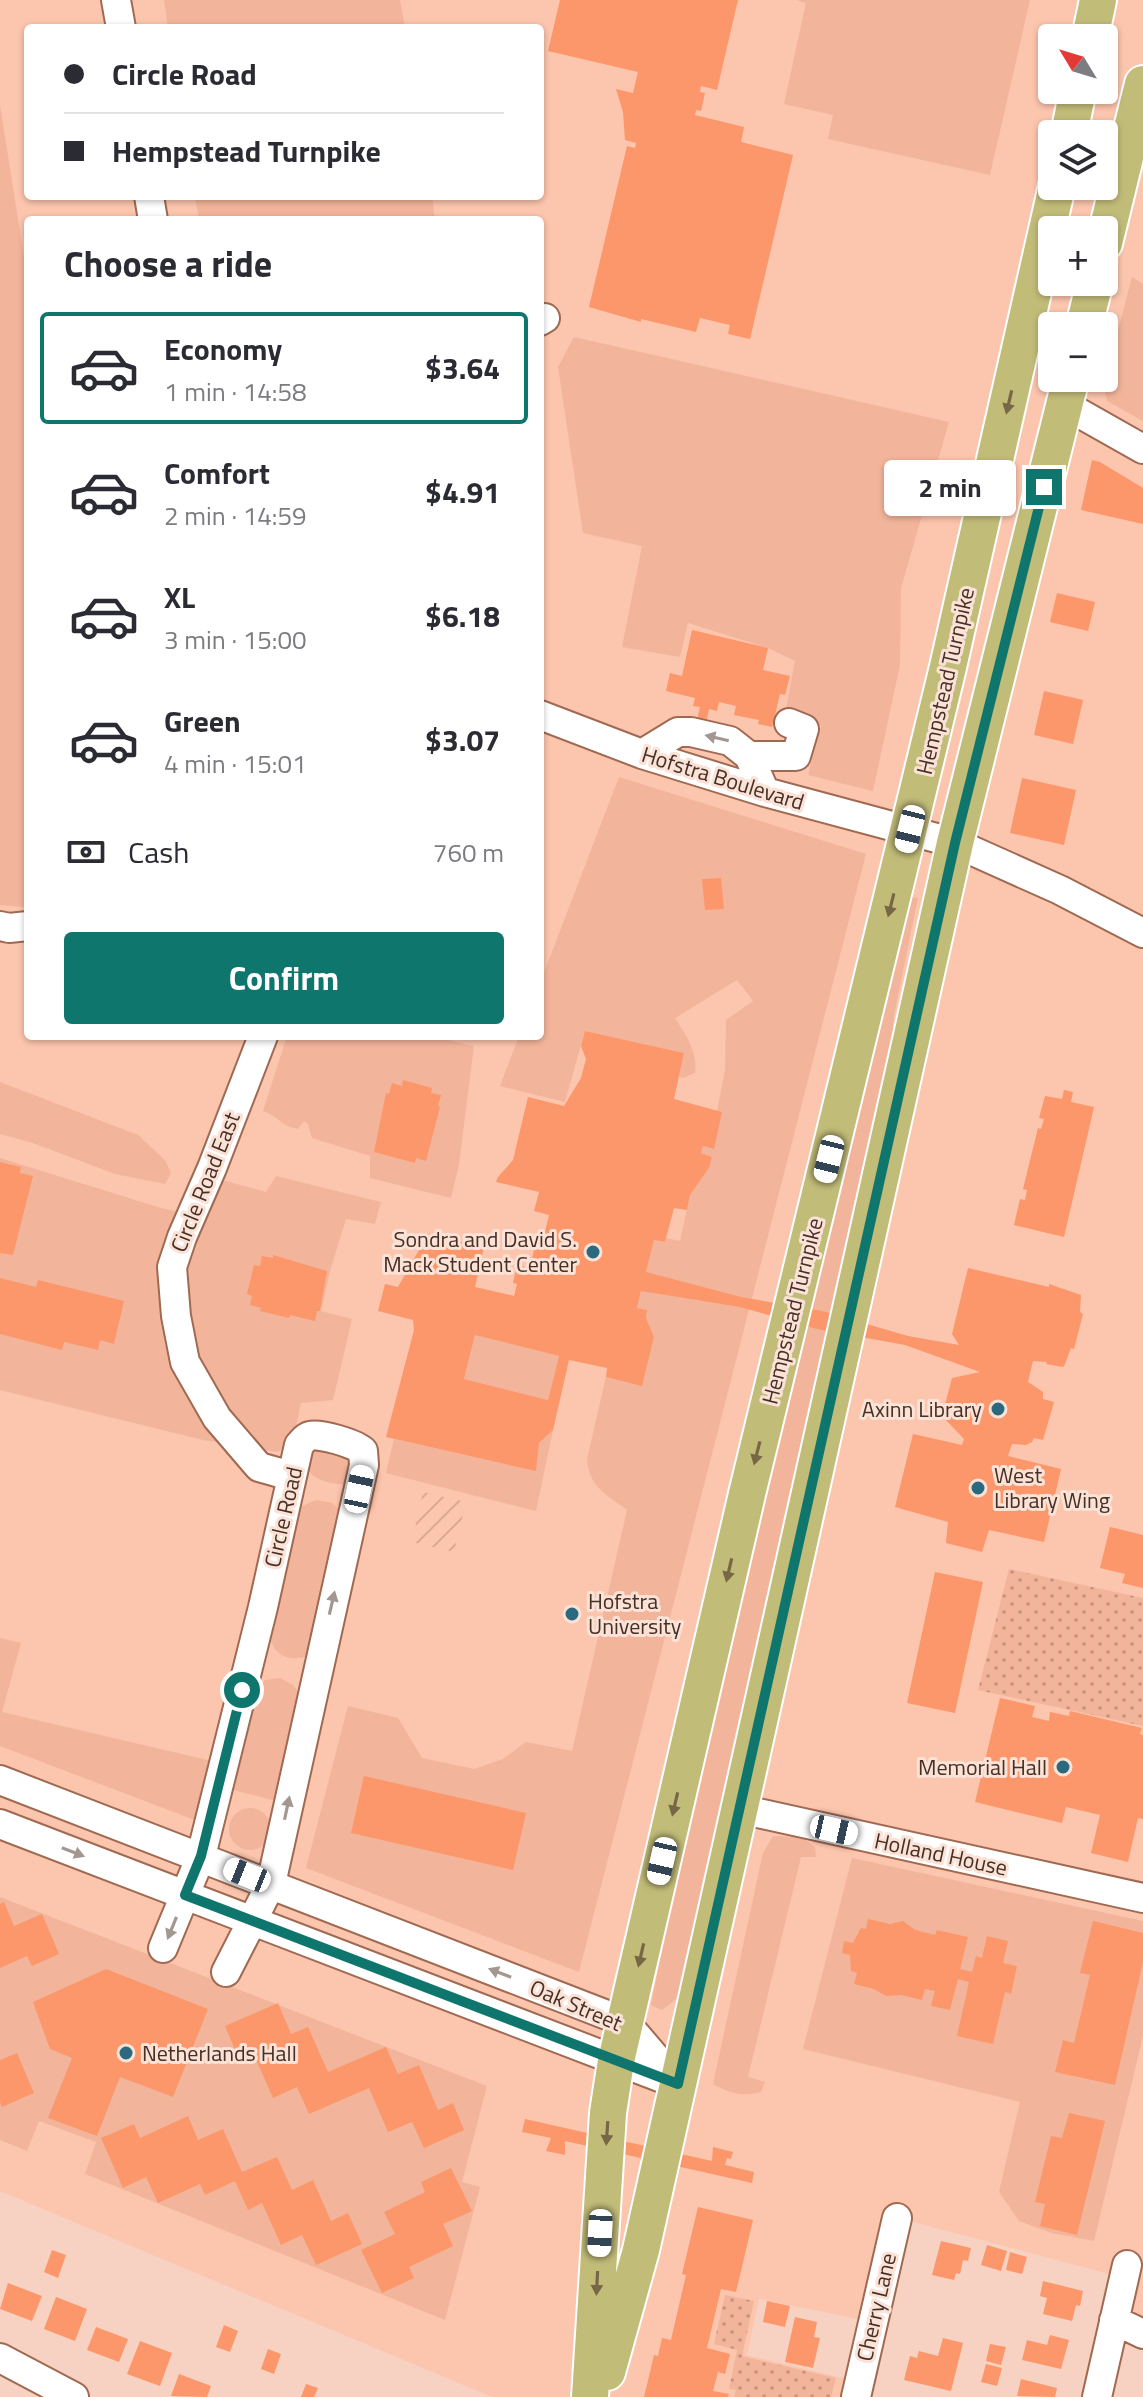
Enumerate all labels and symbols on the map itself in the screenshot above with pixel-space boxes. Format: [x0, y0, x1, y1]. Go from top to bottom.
north arrow [1038, 24, 1118, 104]
one-way arrow [1002, 390, 1015, 415]
callout: 2 min [884, 459, 1016, 515]
route end [1026, 469, 1062, 505]
street label: Hempstead Turnpike [907, 584, 983, 778]
one-way arrow [704, 731, 729, 743]
street label: Hofstra Boulevard [638, 737, 808, 819]
car [893, 803, 927, 855]
one-way arrow [884, 892, 897, 917]
street label: Circle Road East [161, 1107, 249, 1257]
car [812, 1133, 846, 1185]
street label: Hempstead Turnpike [752, 1214, 832, 1408]
place label: Sondra and David S. Mack Student Center [383, 1222, 577, 1281]
marker: Sondra and David S. Mack Student Center [584, 1243, 602, 1261]
place label: Axinn Library [862, 1392, 982, 1426]
marker: Axinn Library [989, 1400, 1007, 1418]
one-way arrow [750, 1440, 762, 1465]
place label: West Library Wing [994, 1458, 1110, 1517]
street label: Circle Road [255, 1463, 311, 1571]
car [342, 1463, 376, 1515]
marker: West Library Wing [969, 1479, 987, 1497]
one-way arrow [722, 1557, 735, 1582]
place label: Hofstra University [588, 1584, 682, 1643]
one-way arrow [326, 1591, 339, 1616]
marker: Hofstra University [563, 1605, 581, 1623]
route start [224, 1672, 260, 1708]
place label: Memorial Hall [918, 1750, 1047, 1784]
marker: Memorial Hall [1054, 1758, 1072, 1776]
one-way arrow [668, 1792, 681, 1817]
one-way arrow [281, 1795, 294, 1820]
car [808, 1813, 860, 1847]
street label: Holland House [871, 1823, 1011, 1885]
car [645, 1835, 679, 1887]
one-way arrow [61, 1846, 85, 1859]
car [220, 1855, 274, 1895]
one-way arrow [165, 1916, 178, 1940]
one-way arrow [634, 1942, 646, 1967]
one-way arrow [488, 1967, 512, 1980]
street label: Oak Street [524, 1970, 628, 2040]
place label: Netherlands Hall [142, 2036, 297, 2070]
marker: Netherlands Hall [117, 2044, 135, 2062]
one-way arrow [600, 2121, 613, 2146]
car [587, 2208, 613, 2258]
street label: Cherry Lane [847, 2250, 905, 2364]
one-way arrow [590, 2271, 603, 2296]

